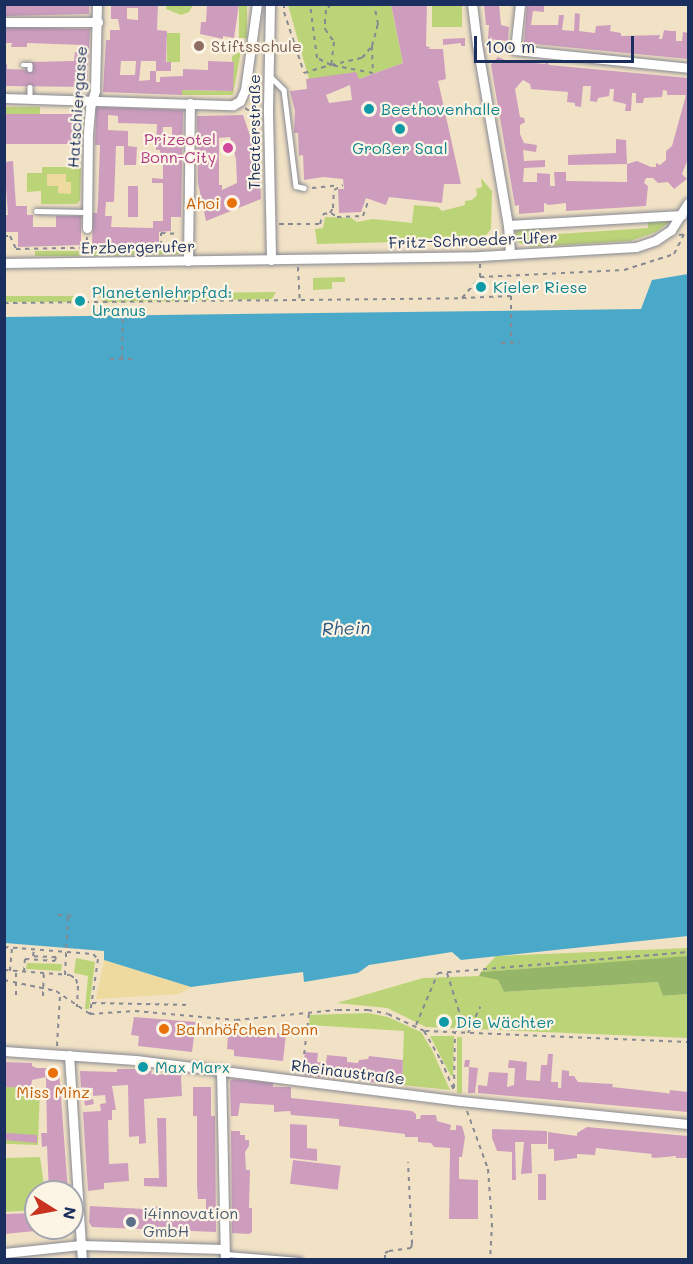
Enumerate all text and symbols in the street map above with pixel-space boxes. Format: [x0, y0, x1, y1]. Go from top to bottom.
scale bar [477, 24, 638, 62]
text: 100 m [485, 34, 535, 58]
place label: Stiftsschule [211, 36, 302, 56]
marker: Stiftsschule [192, 39, 206, 53]
street label: Hatschiergasse [63, 45, 91, 169]
street label: Theaterstraße [244, 74, 264, 190]
place label: Beethovenhalle [381, 99, 500, 119]
marker: Beethovenhalle [362, 102, 376, 116]
marker: Großer Saal [393, 122, 407, 136]
place label: Prizeotel Bonn-City [140, 129, 216, 167]
place label: Großer Saal [352, 138, 448, 158]
marker: Prizeotel Bonn-City [221, 141, 235, 155]
place label: Ahoi [186, 193, 220, 213]
marker: Ahoi [225, 196, 239, 210]
street label: Fritz-Schroeder-Ufer [388, 227, 558, 253]
street label: Erzbergerufer [81, 236, 195, 258]
place label: Kieler Riese [493, 277, 587, 297]
marker: Kieler Riese [474, 280, 488, 294]
place label: Planetenlehrpfad: Uranus [92, 282, 232, 320]
marker: Planetenlehrpfad: Uranus [73, 294, 87, 308]
water label: Rhein [321, 616, 371, 640]
place label: Die Wächter [456, 1012, 554, 1032]
marker: Die Wächter [437, 1015, 451, 1029]
place label: Bahnhöfchen Bonn [176, 1019, 318, 1039]
marker: Bahnhöfchen Bonn [157, 1022, 171, 1036]
street label: Rheinaustraße [290, 1055, 406, 1089]
place label: Max Marx [155, 1057, 230, 1077]
marker: Max Marx [136, 1060, 150, 1074]
marker: Miss Minz [46, 1066, 60, 1080]
place label: Miss Minz [16, 1082, 90, 1102]
north arrow [24, 1180, 84, 1240]
place label: i4innovation GmbH [143, 1203, 238, 1241]
text: N [59, 1205, 82, 1221]
marker: i4innovation GmbH [124, 1215, 138, 1229]

